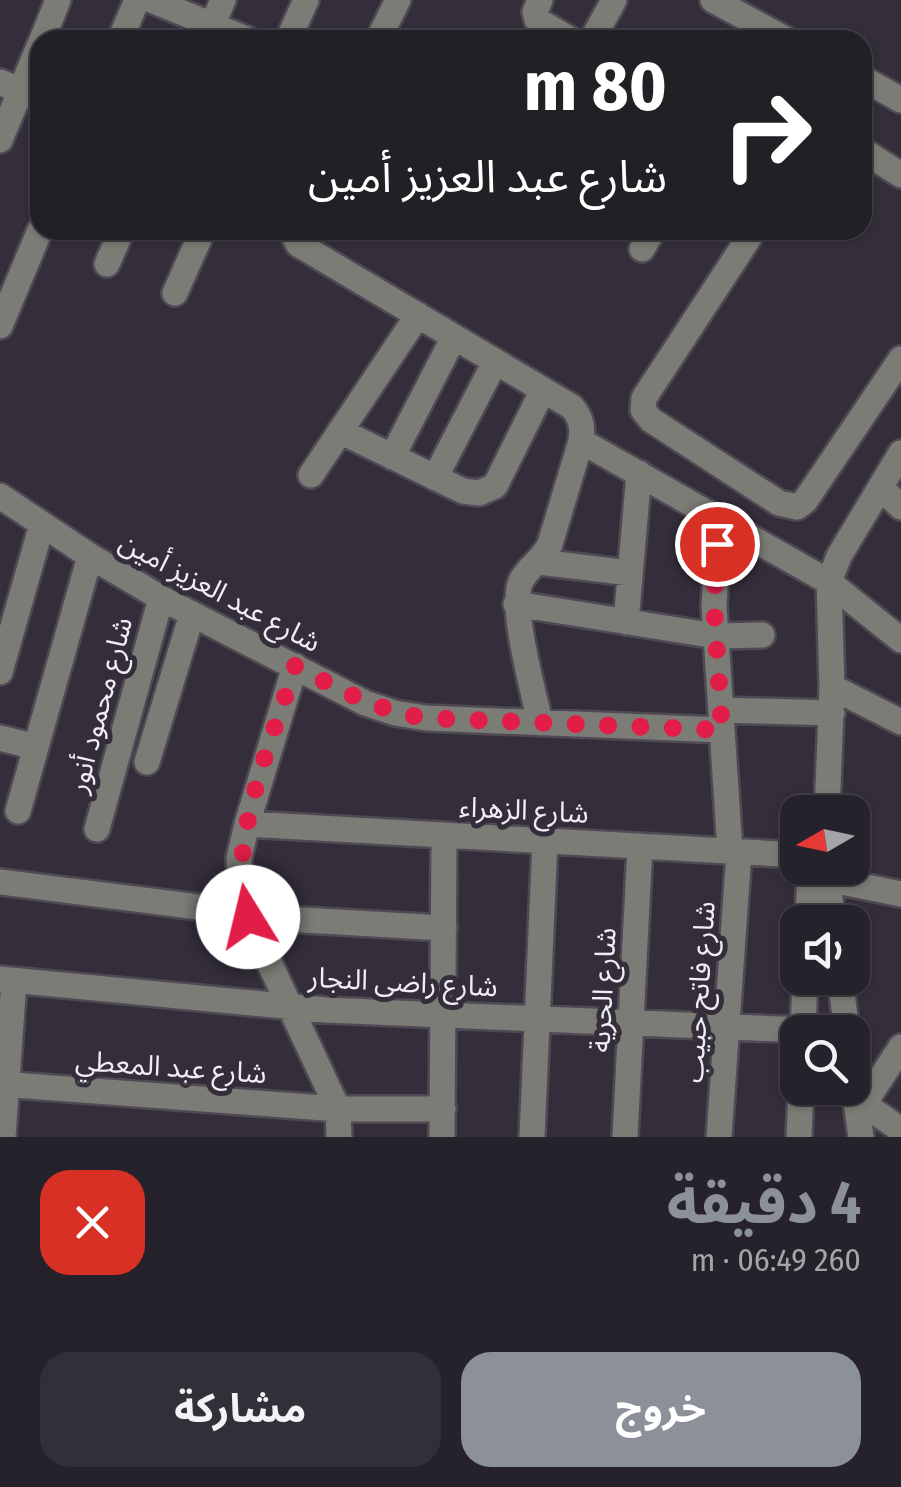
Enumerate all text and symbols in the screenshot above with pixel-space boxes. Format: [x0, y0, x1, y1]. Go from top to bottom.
text: 80 m [524, 45, 667, 129]
icon: right [702, 70, 832, 200]
text: شارع عبد العزيز أمين [308, 150, 667, 204]
pin [675, 502, 760, 587]
icon: arrive [690, 517, 745, 572]
street label: شارع عبد العزيز أمين [112, 524, 327, 663]
street label: شارع محمود أنور [59, 613, 143, 799]
street label: شارع الزهراء [458, 790, 590, 834]
north arrow [780, 795, 870, 885]
map controls [780, 795, 870, 1105]
position arrow [196, 865, 300, 969]
street label: شارع فاتح حبيب [676, 900, 726, 1084]
button: sound [780, 905, 870, 995]
street label: شارع الحرية [583, 927, 627, 1054]
street label: شارع راضى النجار [306, 961, 499, 1007]
button: search [780, 1015, 870, 1105]
street label: شارع عبد المعطي [74, 1044, 268, 1095]
text: 4 دقيقة [667, 1167, 861, 1239]
button: close [40, 1170, 145, 1275]
text: 260 m · 06:49 [691, 1241, 861, 1279]
button: مشاركة [40, 1352, 441, 1467]
button: خروج [461, 1352, 861, 1467]

